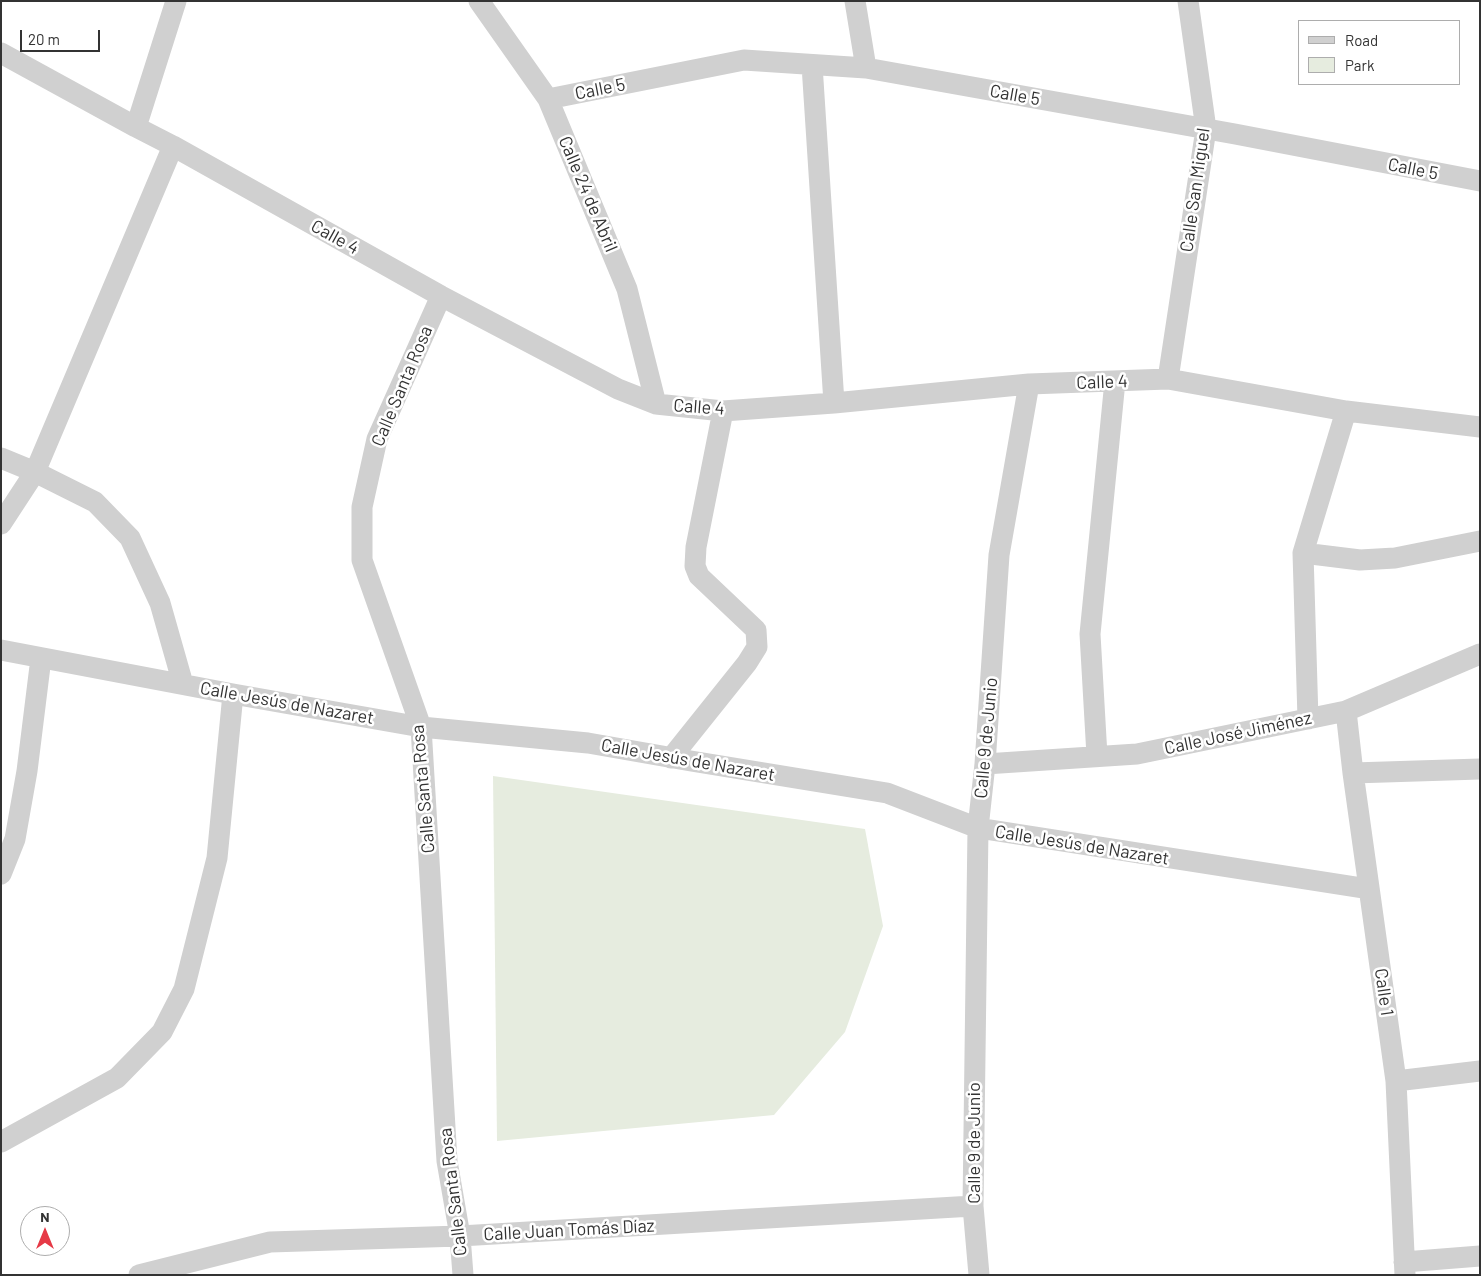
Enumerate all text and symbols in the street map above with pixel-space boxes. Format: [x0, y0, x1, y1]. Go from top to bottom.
scale bar [22, 20, 102, 52]
legend [1298, 20, 1461, 85]
text: 20 m [28, 30, 60, 48]
text: Road [1345, 31, 1378, 49]
text: Park [1345, 56, 1374, 74]
street label: Calle 5 [573, 74, 627, 104]
street label: Calle 5 [988, 80, 1042, 110]
street label: Calle San Miguel [1176, 127, 1214, 253]
street label: Calle 24 de Abril [554, 133, 622, 255]
street label: Calle 5 [1386, 154, 1440, 184]
street label: Calle 4 [307, 215, 363, 259]
street label: Calle Santa Rosa [367, 322, 437, 450]
street label: Calle 4 [1076, 370, 1128, 394]
street label: Calle 4 [673, 394, 725, 420]
street label: Calle 9 de Junio [970, 676, 1002, 800]
street label: Calle Jesús de Nazaret [198, 677, 376, 729]
street label: Calle José Jiménez [1162, 707, 1314, 759]
street label: Calle Santa Rosa [407, 724, 439, 854]
street label: Calle Jesús de Nazaret [599, 734, 777, 786]
street label: Calle Jesús de Nazaret [993, 821, 1171, 869]
street label: Calle 1 [1370, 967, 1398, 1017]
street label: Calle 9 de Junio [963, 1082, 985, 1204]
street label: Calle Santa Rosa [434, 1127, 472, 1257]
north arrow [20, 1206, 70, 1256]
text: N [40, 1208, 50, 1225]
street label: Calle Juan Tomás Díaz [483, 1215, 655, 1245]

